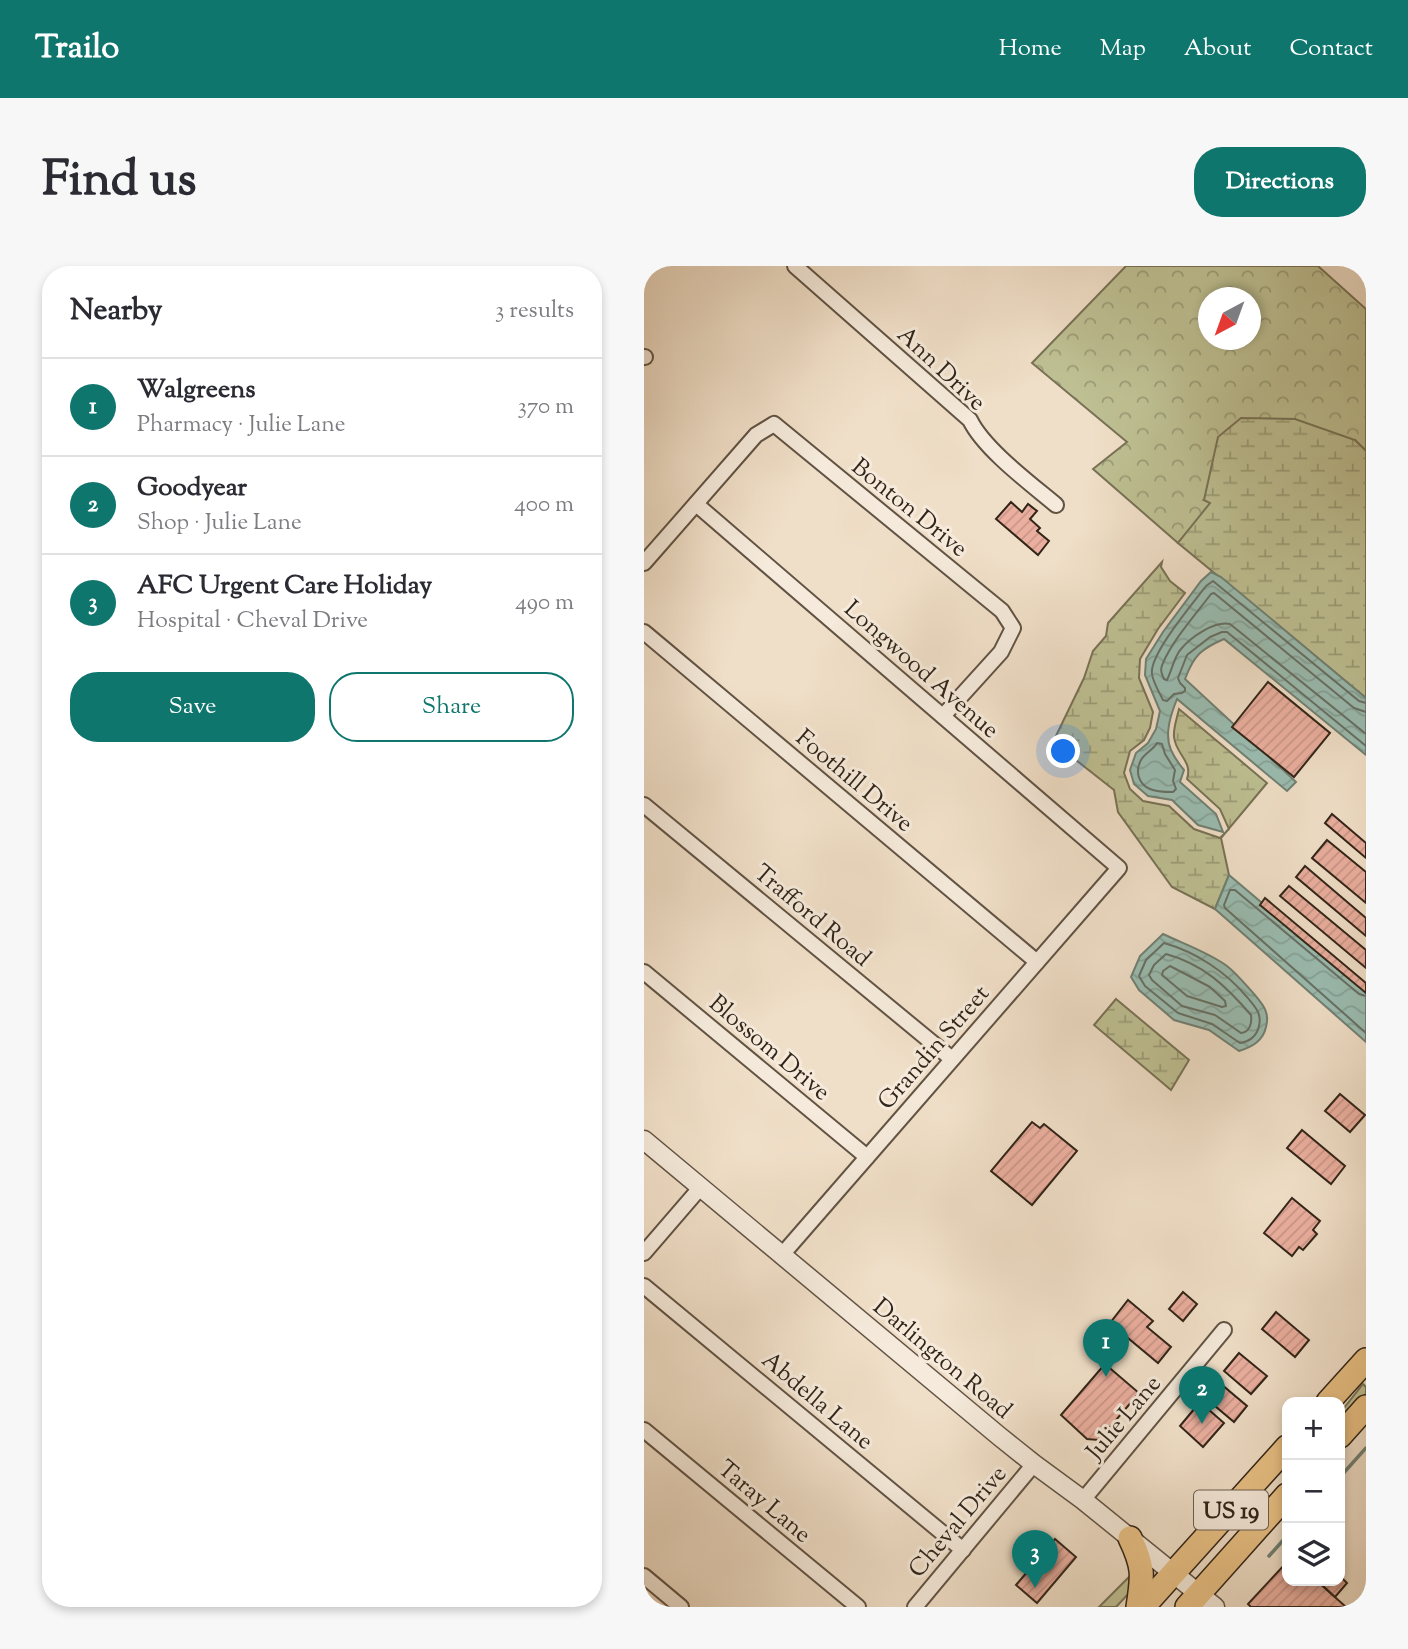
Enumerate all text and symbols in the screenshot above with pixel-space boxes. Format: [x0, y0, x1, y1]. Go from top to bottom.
text: Trailo [35, 25, 119, 73]
text: Home [999, 32, 1062, 66]
text: Map [1100, 32, 1146, 66]
text: About [1184, 32, 1251, 66]
text: Contact [1289, 32, 1373, 66]
text: Find us [42, 147, 196, 217]
button: Directions [1194, 147, 1366, 217]
north arrow [1198, 287, 1261, 350]
text: Nearby [70, 290, 162, 333]
text: 3 results [495, 295, 574, 328]
street label: Ann Drive [889, 319, 993, 420]
text: Walgreens [137, 372, 256, 409]
text: 1 [89, 391, 97, 424]
text: 370 m [518, 391, 574, 424]
text: Pharmacy · Julie Lane [137, 409, 345, 442]
street label: Bonton Drive [843, 451, 974, 566]
text: Goodyear [137, 470, 247, 507]
text: 2 [88, 489, 98, 522]
text: 400 m [514, 489, 574, 522]
text: Shop · Julie Lane [137, 507, 302, 540]
text: AFC Urgent Care Holiday [137, 568, 432, 605]
text: 3 [88, 587, 98, 620]
text: 490 m [515, 587, 574, 620]
street label: Longwood Avenue [836, 594, 1006, 748]
text: Hospital · Cheval Drive [137, 605, 368, 638]
button: Save [70, 672, 315, 742]
button: Share [329, 672, 574, 742]
street label: Foothill Drive [787, 722, 920, 841]
your location [1046, 734, 1080, 768]
street label: Trafford Road [746, 857, 878, 976]
street label: Grandin Street [871, 979, 998, 1118]
street label: Blossom Drive [701, 988, 837, 1110]
street label: Darlington Road [865, 1291, 1019, 1428]
pin: 1 [1083, 1319, 1129, 1377]
street label: Abdella Lane [753, 1344, 880, 1459]
pin: 2 [1179, 1366, 1225, 1424]
street label: Julie Lane [1078, 1369, 1170, 1469]
map controls [1282, 1397, 1345, 1586]
button: + [1282, 1397, 1345, 1460]
street label: Taray Lane [710, 1453, 818, 1552]
street label: Cheval Drive [901, 1459, 1016, 1586]
button: − [1282, 1460, 1345, 1523]
road number: US 19 [1194, 1490, 1268, 1530]
button: layers [1282, 1523, 1345, 1586]
pin: 3 [1012, 1530, 1058, 1588]

